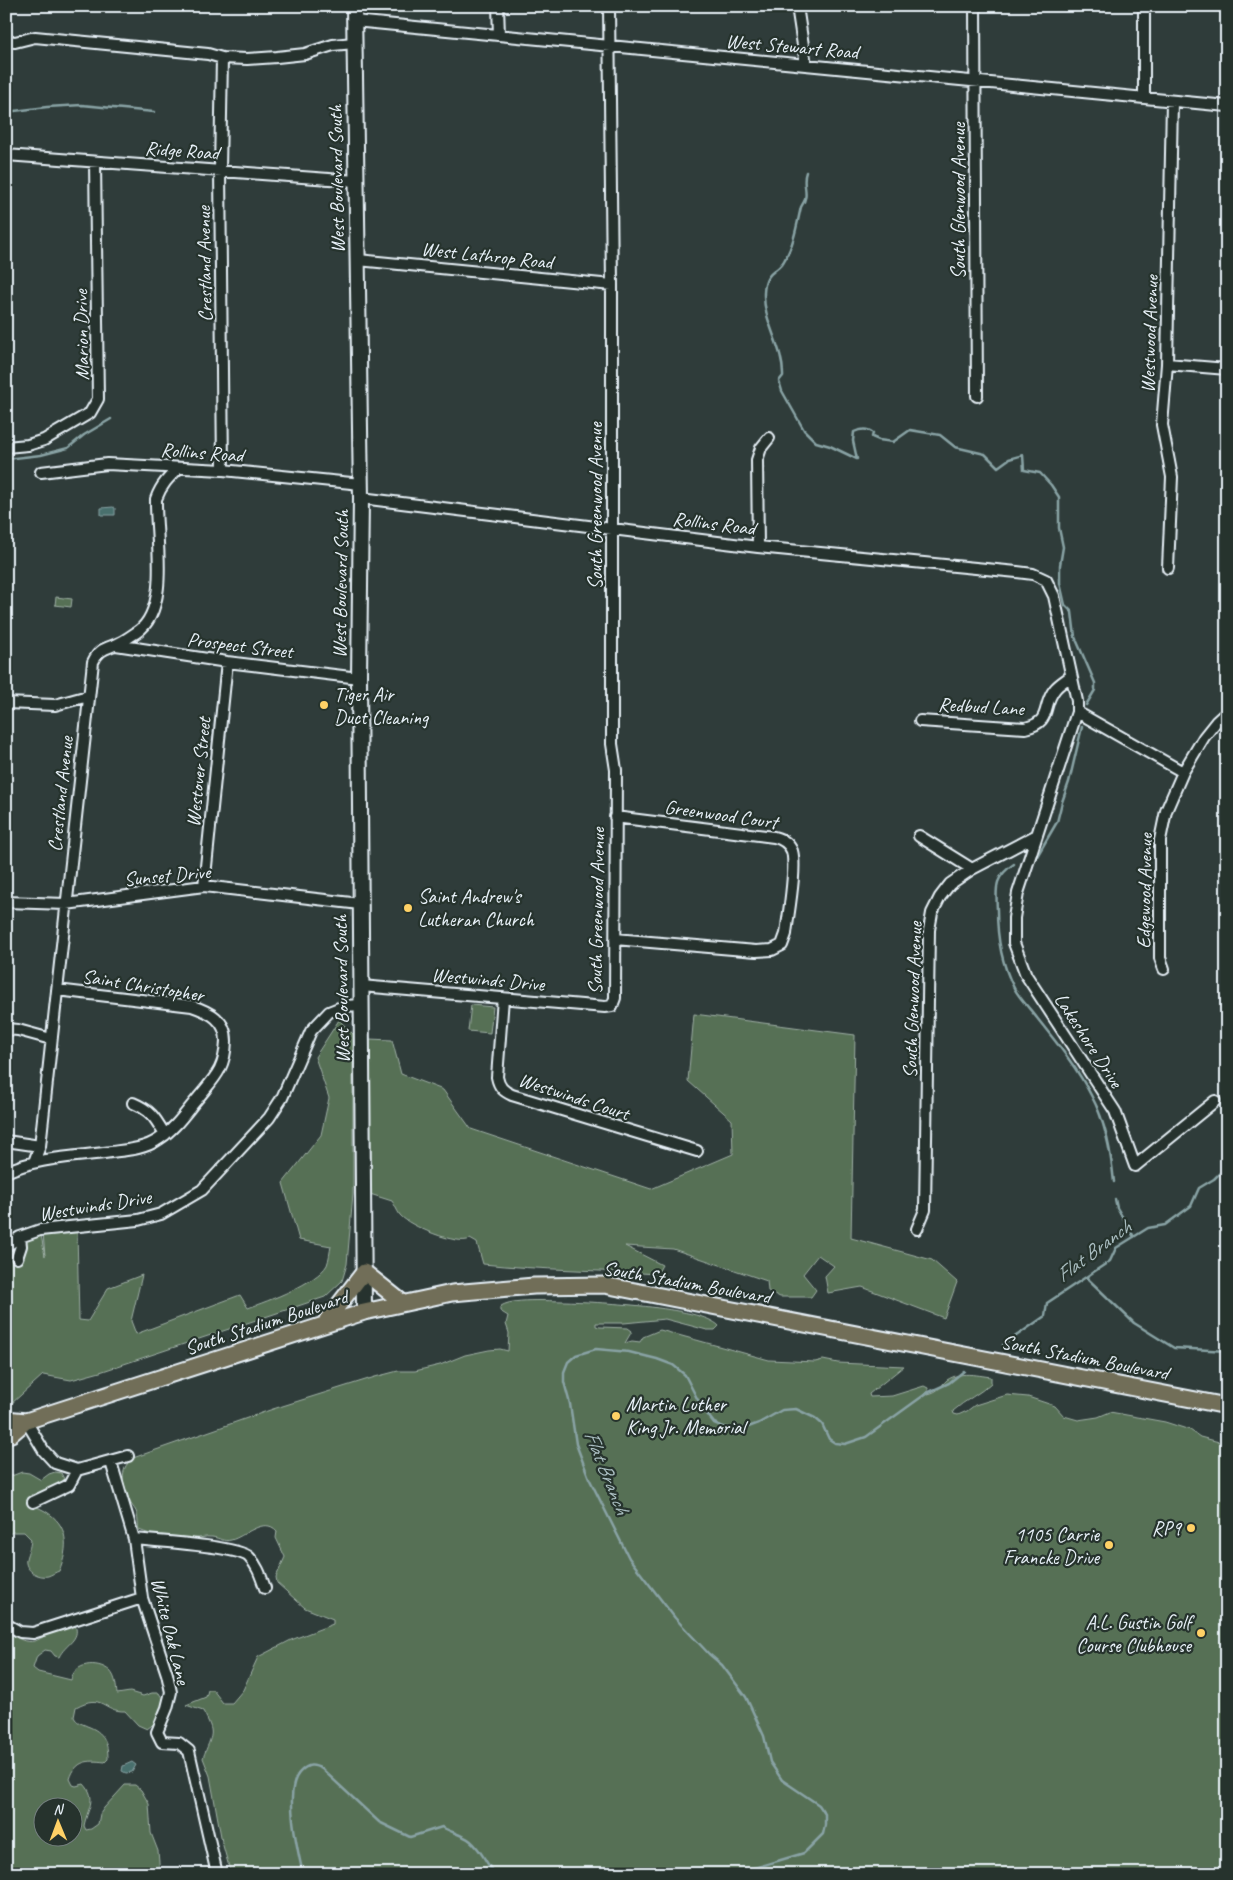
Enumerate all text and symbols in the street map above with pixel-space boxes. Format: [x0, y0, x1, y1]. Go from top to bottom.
street label: West Stewart Road [725, 28, 862, 65]
street label: West Boulevard South [323, 104, 350, 253]
street label: South Glenwood Avenue [946, 121, 971, 279]
street label: Ridge Road [144, 135, 223, 166]
street label: Crestland Avenue [191, 204, 218, 322]
street label: West Lathrop Road [420, 236, 557, 275]
street label: Westwood Avenue [1135, 273, 1164, 393]
street label: Marion Drive [68, 288, 95, 381]
street label: South Greenwood Avenue [583, 421, 608, 589]
street label: Rollins Road [160, 437, 247, 468]
street label: Rollins Road [671, 506, 760, 541]
street label: West Boulevard South [327, 509, 354, 658]
street label: Prospect Street [186, 627, 296, 665]
place label: Tiger Air Duct Cleaning [334, 682, 430, 730]
street label: Redbud Lane [937, 692, 1026, 721]
marker: Tiger Air Duct Cleaning [318, 699, 330, 711]
street label: Westover Street [180, 714, 217, 828]
street label: Crestland Avenue [42, 734, 79, 853]
street label: Greenwood Court [663, 794, 782, 835]
street label: South Greenwood Avenue [583, 826, 610, 995]
street label: Edgewood Avenue [1131, 832, 1158, 949]
street label: Sunset Drive [123, 859, 213, 892]
place label: Saint Andrew's Lutheran Church [418, 884, 535, 932]
marker: Saint Andrew's Lutheran Church [402, 902, 414, 914]
street label: West Boulevard South [328, 914, 355, 1063]
street label: South Glenwood Avenue [897, 920, 928, 1079]
street label: Westwinds Drive [431, 962, 547, 997]
street label: Saint Christopher [80, 964, 207, 1008]
street label: Lakeshore Drive [1049, 988, 1129, 1094]
street label: Westwinds Court [515, 1067, 635, 1127]
street label: Westwinds Drive [37, 1184, 154, 1227]
water label: Flat Branch [1050, 1213, 1137, 1288]
street label: South Stadium Boulevard [601, 1255, 776, 1310]
street label: South Stadium Boulevard [182, 1283, 354, 1361]
street label: South Stadium Boulevard [999, 1329, 1174, 1387]
place label: Martin Luther King Jr. Memorial [626, 1392, 749, 1440]
marker: Martin Luther King Jr. Memorial [610, 1410, 622, 1422]
water label: Flat Branch [578, 1426, 636, 1519]
place label: RP9 [1152, 1516, 1183, 1541]
place label: 1105 Carrie Francke Drive [1004, 1522, 1100, 1570]
marker: RP9 [1185, 1522, 1197, 1534]
marker: 1105 Carrie Francke Drive [1103, 1539, 1115, 1551]
street label: White Oak Lane [145, 1575, 196, 1688]
place label: A.L. Gustin Golf Course Clubhouse [1076, 1610, 1195, 1658]
marker: A.L. Gustin Golf Course Clubhouse [1195, 1627, 1207, 1639]
north arrow [32, 1798, 82, 1848]
text: N [53, 1801, 65, 1818]

